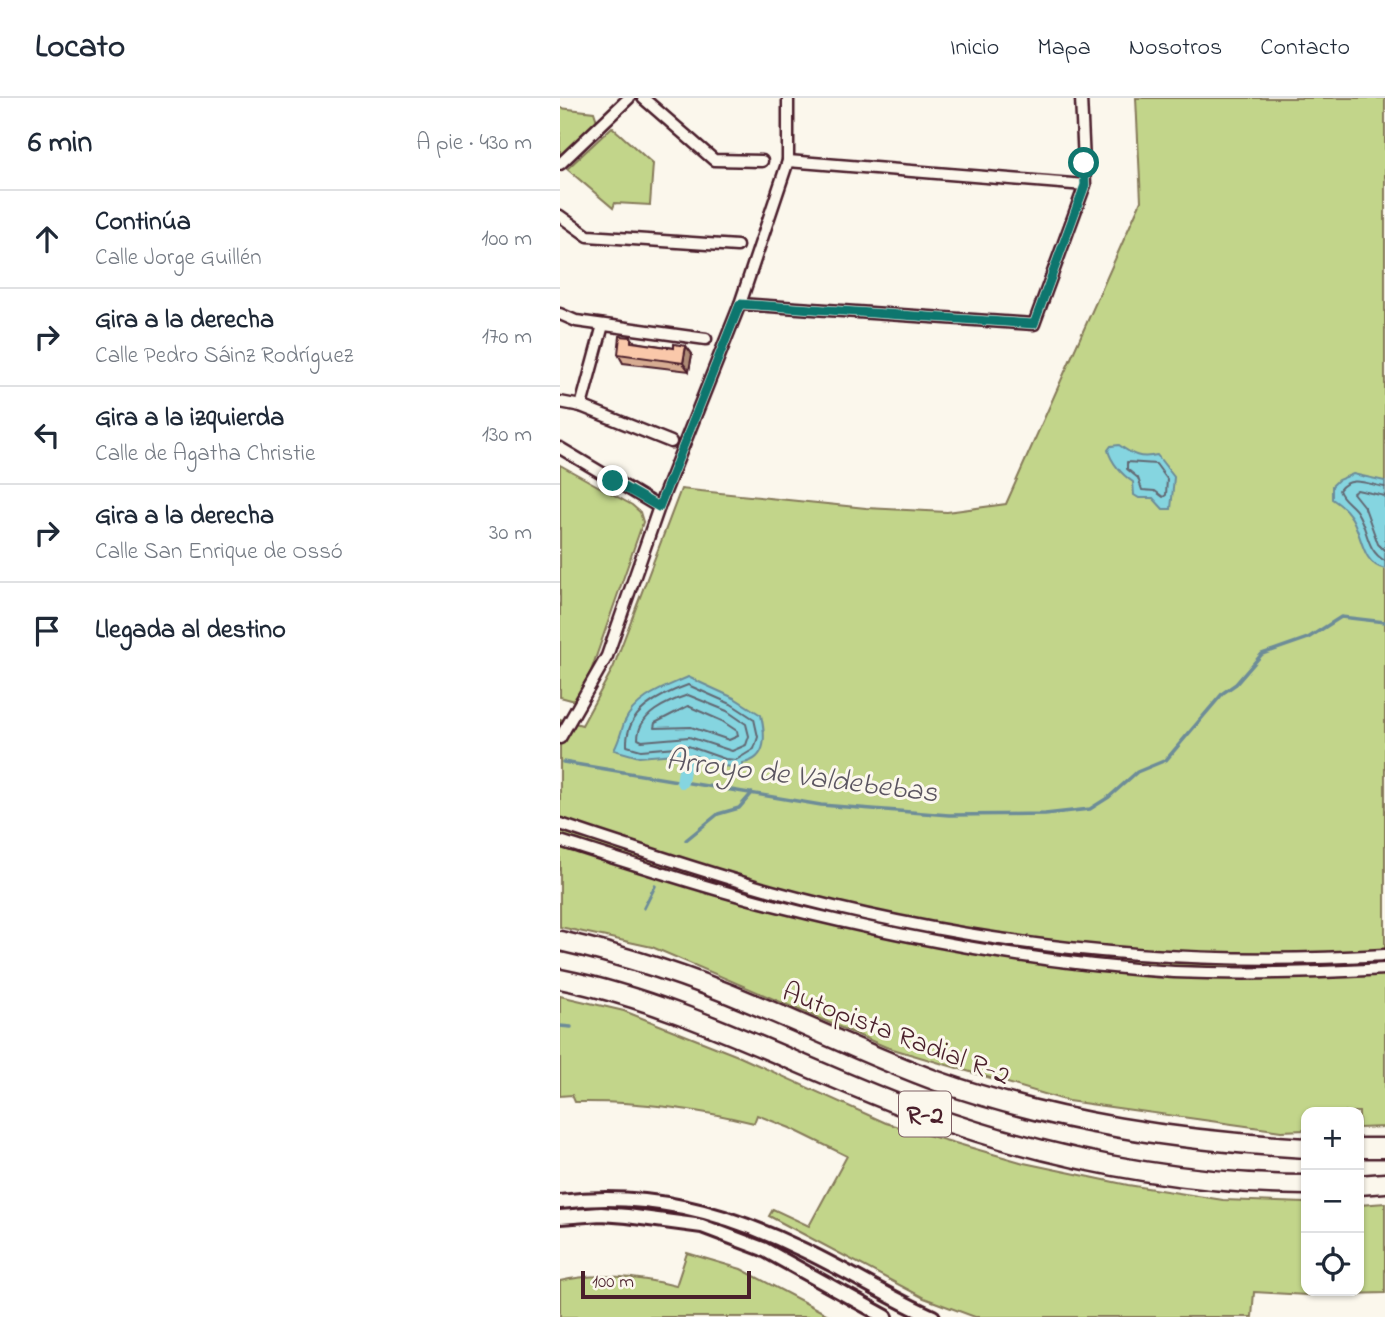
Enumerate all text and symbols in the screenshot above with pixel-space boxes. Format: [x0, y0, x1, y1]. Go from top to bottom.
text: Locato [35, 24, 125, 72]
text: Inicio [950, 31, 999, 66]
text: Mapa [1037, 31, 1091, 66]
text: Nosotros [1129, 31, 1222, 66]
text: Contacto [1260, 31, 1350, 66]
text: 6 min [28, 122, 92, 166]
text: A pie · 430 m [416, 127, 532, 160]
route start [1068, 147, 1099, 178]
text: Continúa [95, 204, 191, 242]
icon: ahead [28, 220, 66, 258]
text: 100 m [481, 223, 532, 256]
text: Calle Jorge Guillén [95, 242, 262, 275]
text: Gira a la derecha [95, 302, 274, 340]
icon: right [28, 318, 66, 356]
text: 170 m [482, 321, 532, 354]
text: Calle Pedro Sáinz Rodríguez [95, 340, 353, 373]
text: Gira a la izquierda [95, 400, 284, 438]
icon: left [28, 416, 66, 454]
text: 130 m [482, 419, 532, 452]
text: Calle de Agatha Christie [95, 438, 315, 471]
route end [597, 465, 628, 496]
text: Gira a la derecha [95, 498, 274, 536]
icon: right [28, 514, 66, 552]
text: 30 m [489, 517, 532, 550]
text: Calle San Enrique de Ossó [95, 536, 343, 569]
icon: arrive [28, 612, 66, 650]
text: Llegada al destino [95, 612, 286, 650]
water label: Arroyo de Valdebebas [663, 739, 941, 817]
street label: Autopista Radial R-2 [776, 973, 1016, 1098]
road number: R-2 [899, 1091, 951, 1136]
map controls [1301, 1107, 1364, 1296]
button: + [1301, 1107, 1364, 1170]
button: − [1301, 1170, 1364, 1233]
button: locate [1301, 1233, 1364, 1296]
scale bar [581, 1268, 751, 1300]
text: 100 m [592, 1269, 634, 1296]

